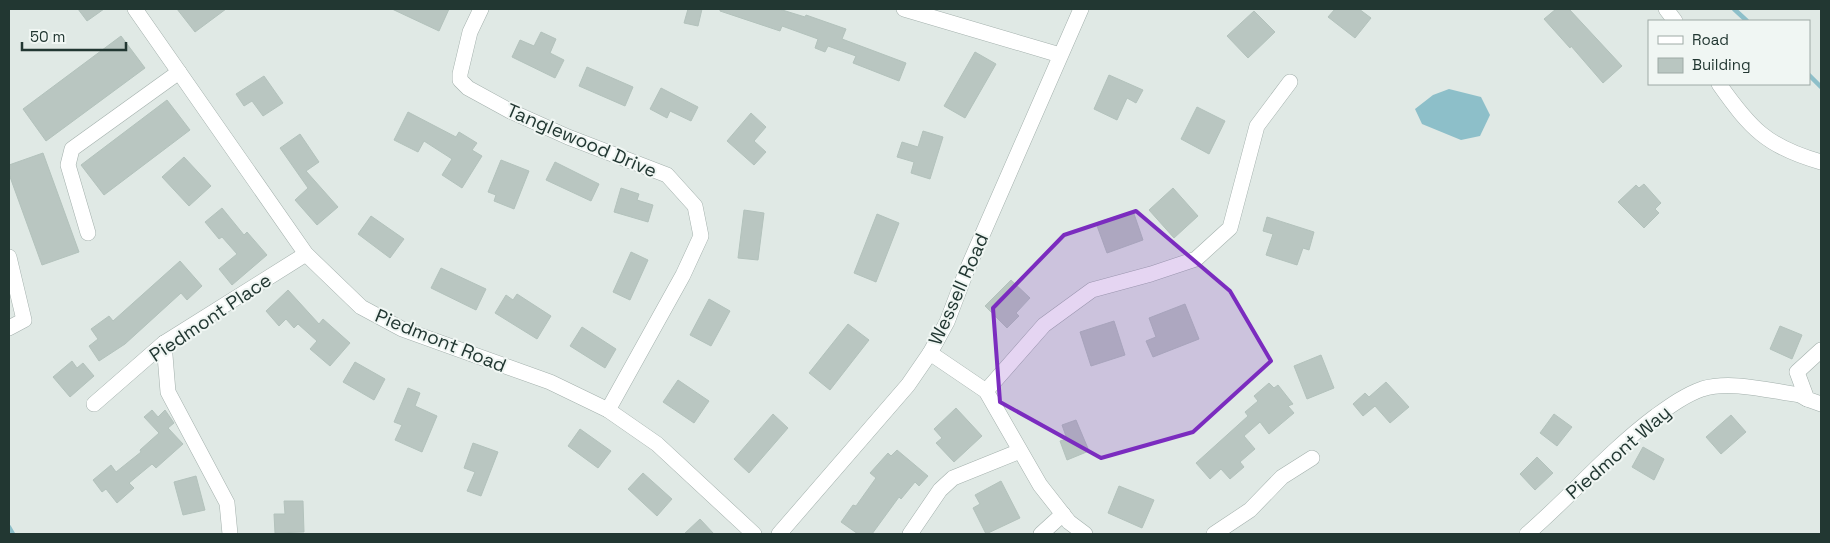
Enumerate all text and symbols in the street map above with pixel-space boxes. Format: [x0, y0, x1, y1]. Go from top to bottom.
scale bar [22, 20, 126, 52]
legend [1648, 20, 1810, 85]
text: 50 m [30, 27, 65, 46]
text: Road [1692, 30, 1729, 49]
text: Building [1692, 55, 1751, 74]
street label: Tanglewood Drive [503, 97, 661, 183]
street label: Wessell Road [923, 229, 994, 349]
street label: Piedmont Place [144, 267, 276, 367]
street label: Piedmont Road [372, 303, 510, 378]
street label: Piedmont Way [1561, 400, 1676, 505]

